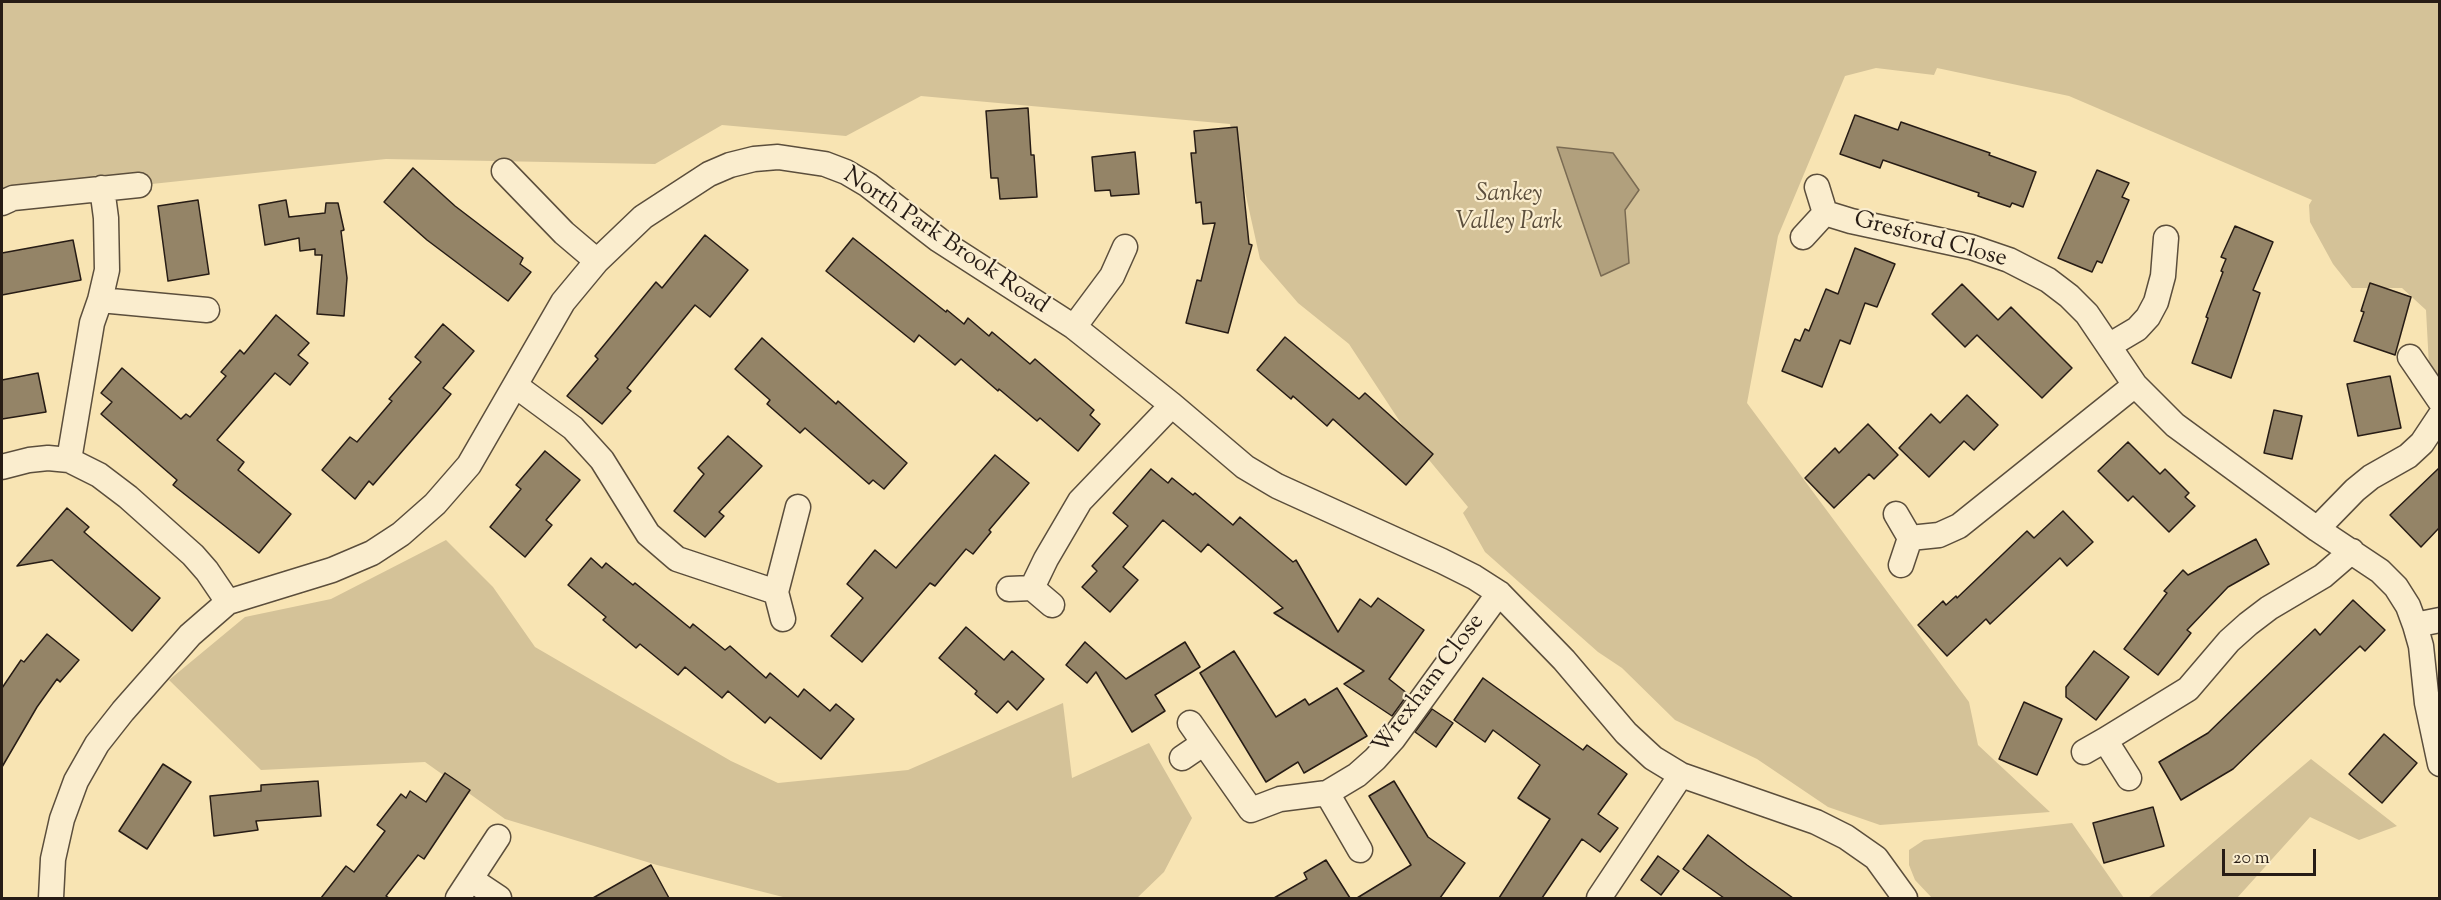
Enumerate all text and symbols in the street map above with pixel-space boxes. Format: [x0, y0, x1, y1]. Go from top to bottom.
street label: North Park Brook Road [837, 162, 1053, 322]
park label: Sankey Valley Park [1456, 182, 1562, 238]
street label: Gresford Close [1850, 207, 2010, 275]
street label: Wrexham Close [1368, 609, 1492, 761]
scale bar [2225, 837, 2320, 875]
text: 20 m [2233, 846, 2270, 872]

